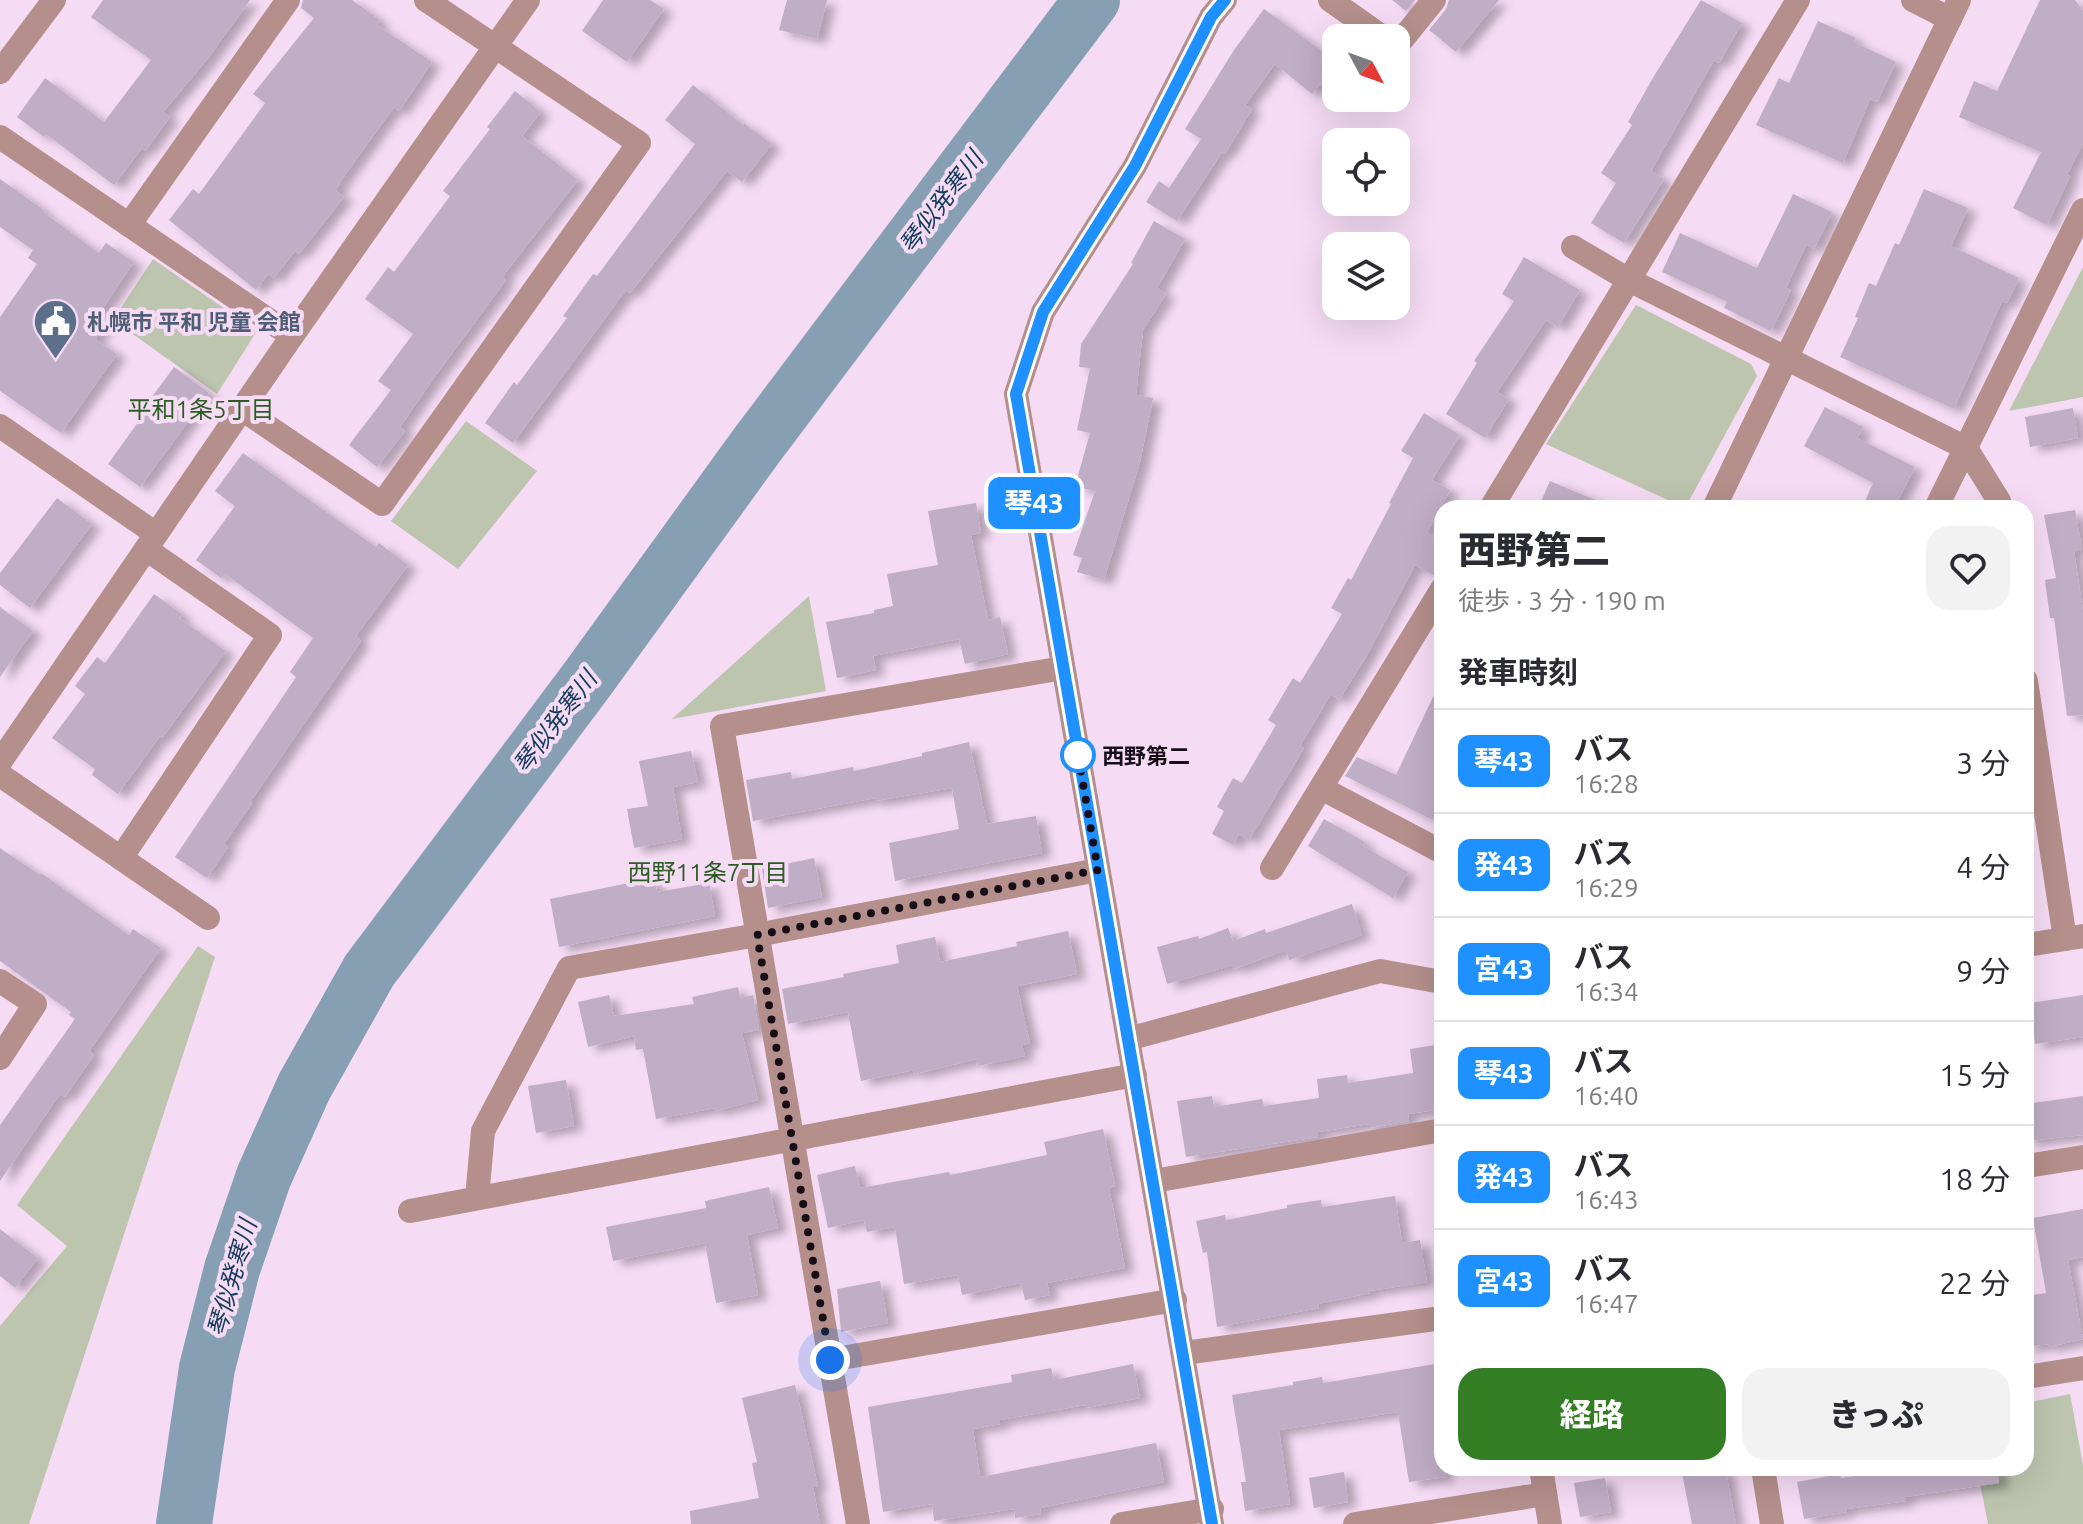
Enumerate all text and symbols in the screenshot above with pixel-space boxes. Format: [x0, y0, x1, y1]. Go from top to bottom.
north arrow [1322, 24, 1410, 112]
map controls [1322, 24, 1410, 320]
button: locate [1322, 128, 1410, 216]
water label: 琴似発寒川 [894, 144, 990, 258]
button: layers [1322, 232, 1410, 320]
public building icon: 札幌市 平和 児童 会館 [32, 297, 80, 360]
place label: 札幌市 平和 児童 会館 [87, 309, 301, 334]
district label: 平和1条5丁目 [127, 396, 275, 423]
line badge: 琴43 [988, 477, 1080, 529]
text: 琴43 [1004, 487, 1064, 518]
button: heart [1926, 526, 2010, 610]
text: 西野第二 [1458, 529, 1610, 571]
text: 徒歩 · 3 分 · 190 m [1458, 586, 1666, 615]
text: 発車時刻 [1458, 655, 1578, 689]
water label: 琴似発寒川 [508, 664, 604, 778]
text: バス [1574, 732, 1634, 766]
marker: 西野第二 [1061, 738, 1095, 772]
place label: 西野第二 [1102, 743, 1190, 768]
text: 琴43 [1474, 745, 1534, 776]
text: 3 分 [1956, 746, 2010, 780]
text: 16:28 [1574, 769, 1639, 798]
text: バス [1574, 836, 1634, 870]
text: 発43 [1474, 849, 1534, 880]
text: 4 分 [1956, 850, 2010, 884]
district label: 西野11条7丁目 [628, 859, 788, 886]
text: 16:29 [1574, 873, 1639, 902]
text: バス [1574, 940, 1634, 974]
text: 宮43 [1474, 953, 1534, 984]
text: 9 分 [1956, 954, 2010, 988]
text: 16:34 [1574, 977, 1639, 1006]
text: バス [1574, 1044, 1634, 1078]
text: 琴43 [1474, 1057, 1534, 1088]
text: 15 分 [1939, 1058, 2010, 1092]
text: 16:40 [1574, 1081, 1639, 1110]
text: バス [1574, 1148, 1634, 1182]
text: 発43 [1474, 1161, 1534, 1192]
text: 18 分 [1939, 1162, 2010, 1196]
text: 16:43 [1574, 1185, 1639, 1214]
water label: 琴似発寒川 [202, 1214, 262, 1339]
text: バス [1574, 1252, 1634, 1286]
text: 宮43 [1474, 1265, 1534, 1296]
text: 22 分 [1939, 1266, 2010, 1300]
text: 16:47 [1574, 1289, 1639, 1318]
your location [810, 1340, 850, 1380]
button: 経路 [1458, 1368, 1726, 1460]
button: きっぷ [1742, 1368, 2010, 1460]

